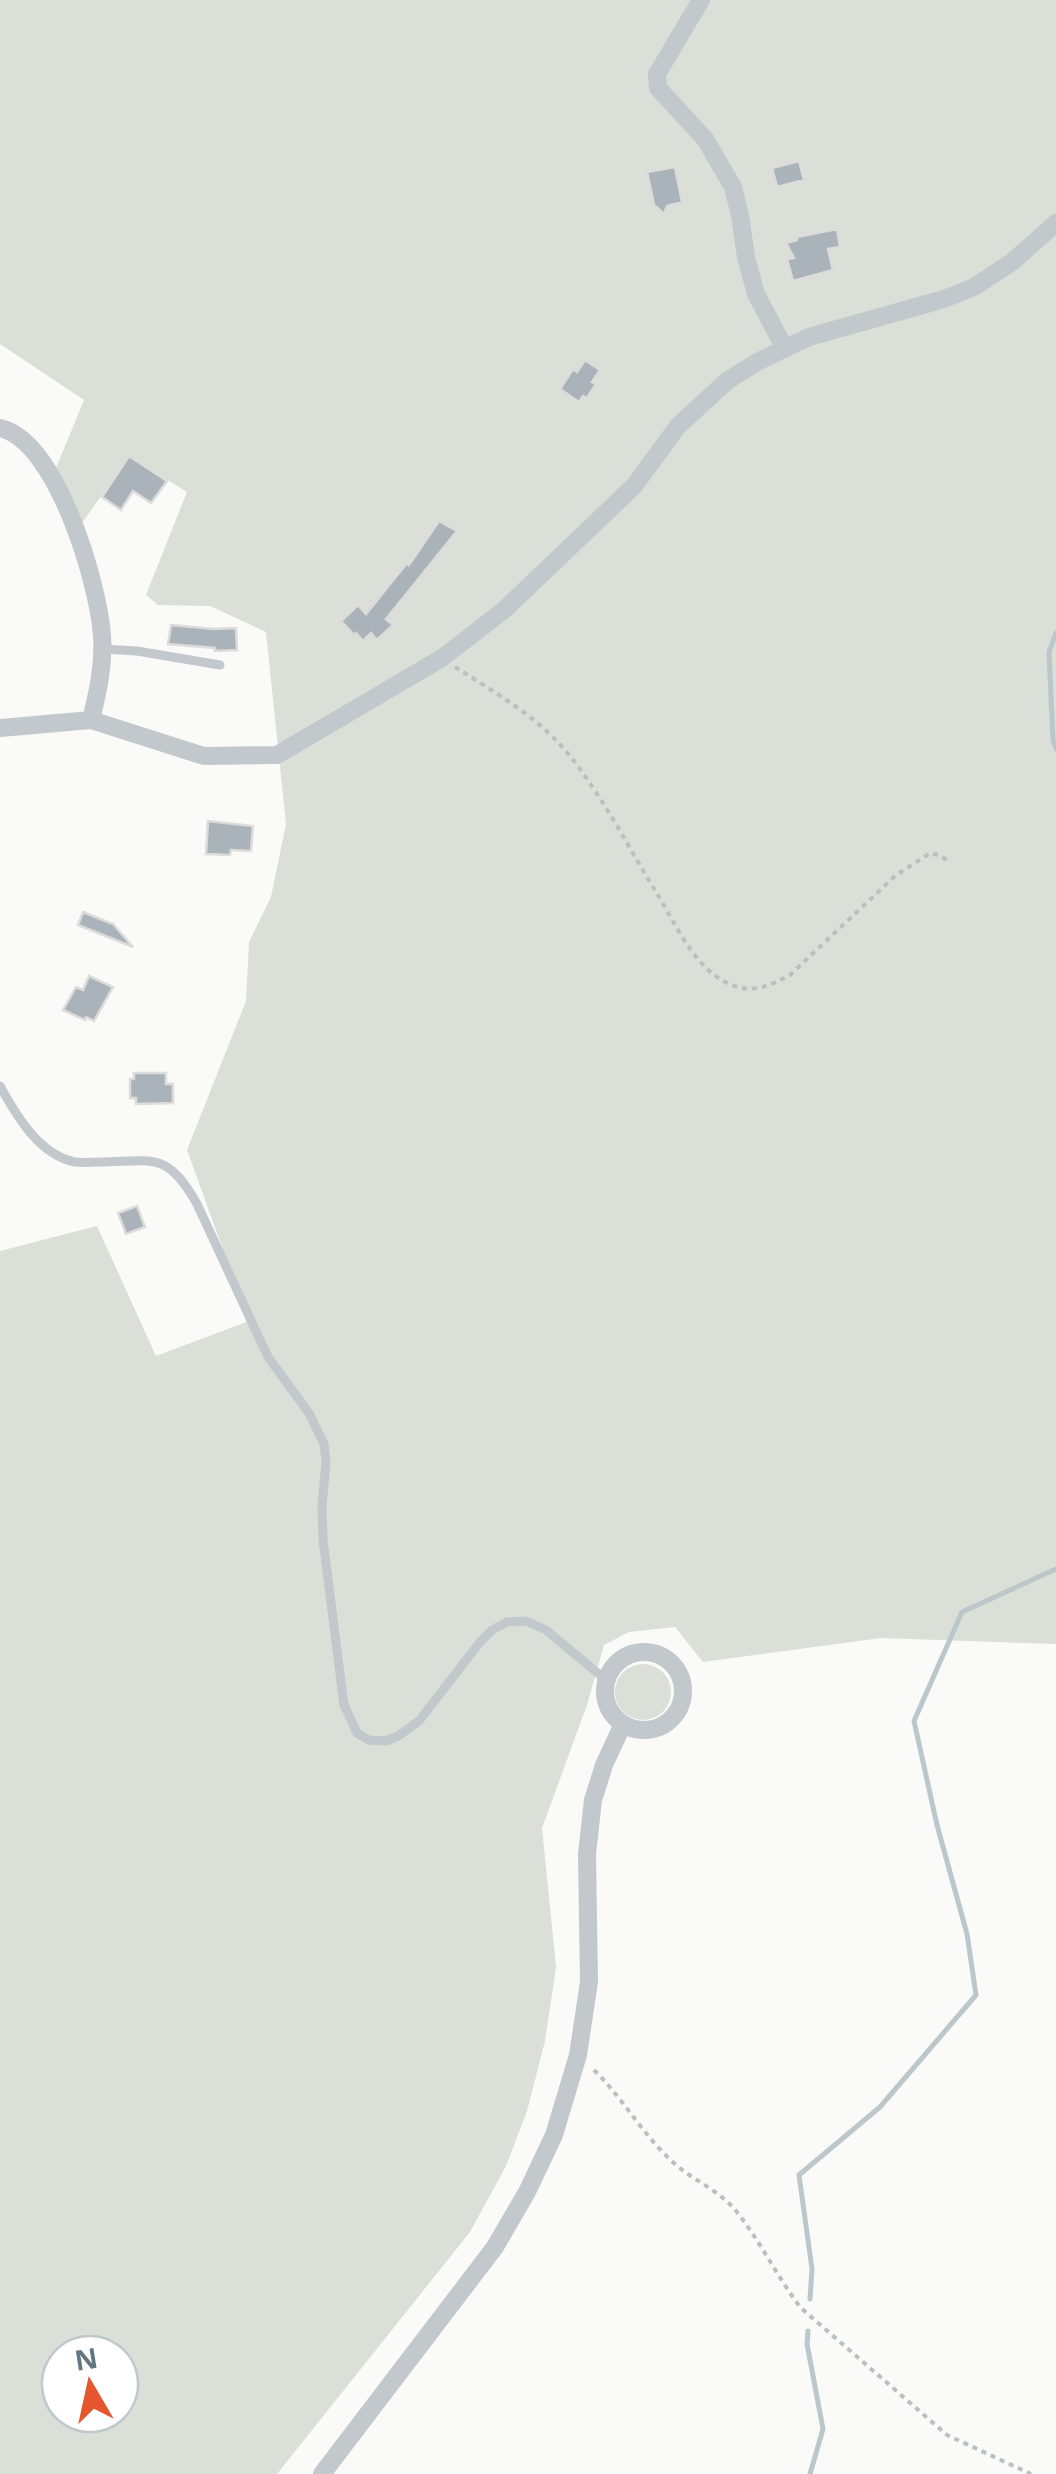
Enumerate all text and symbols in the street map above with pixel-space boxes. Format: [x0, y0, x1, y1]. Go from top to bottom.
north arrow [40, 2334, 140, 2434]
text: N [72, 2338, 100, 2379]

